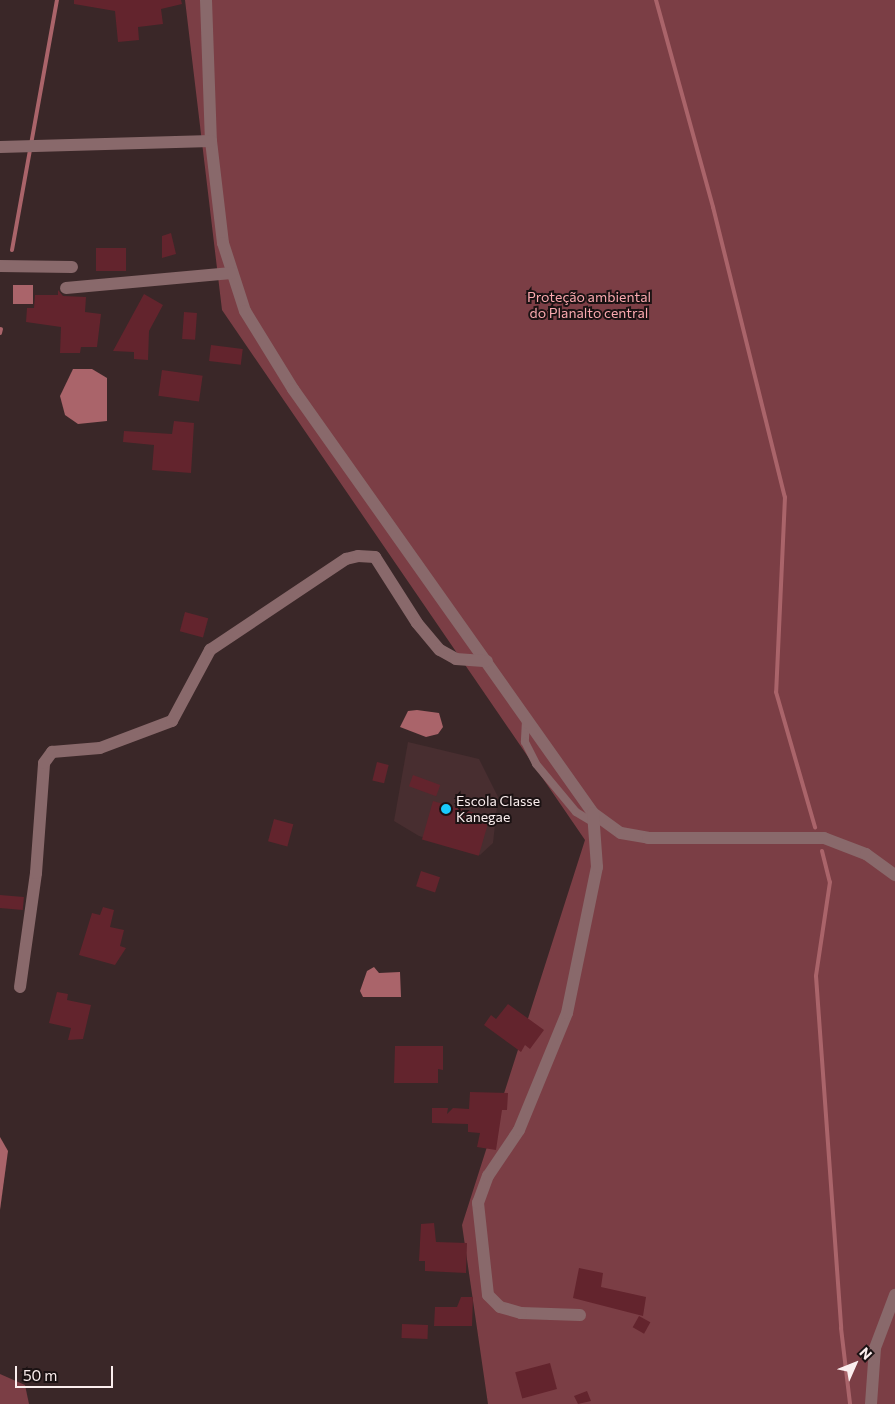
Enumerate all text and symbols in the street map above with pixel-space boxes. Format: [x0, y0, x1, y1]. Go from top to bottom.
park label: Proteção ambiental do Planalto central [527, 289, 651, 322]
place label: Escola Classe Kanegae [456, 793, 540, 826]
marker: Escola Classe Kanegae [440, 803, 452, 815]
north arrow [830, 1339, 880, 1389]
text: N [856, 1344, 876, 1363]
scale bar [18, 1356, 115, 1388]
text: 50 m [23, 1366, 57, 1384]

